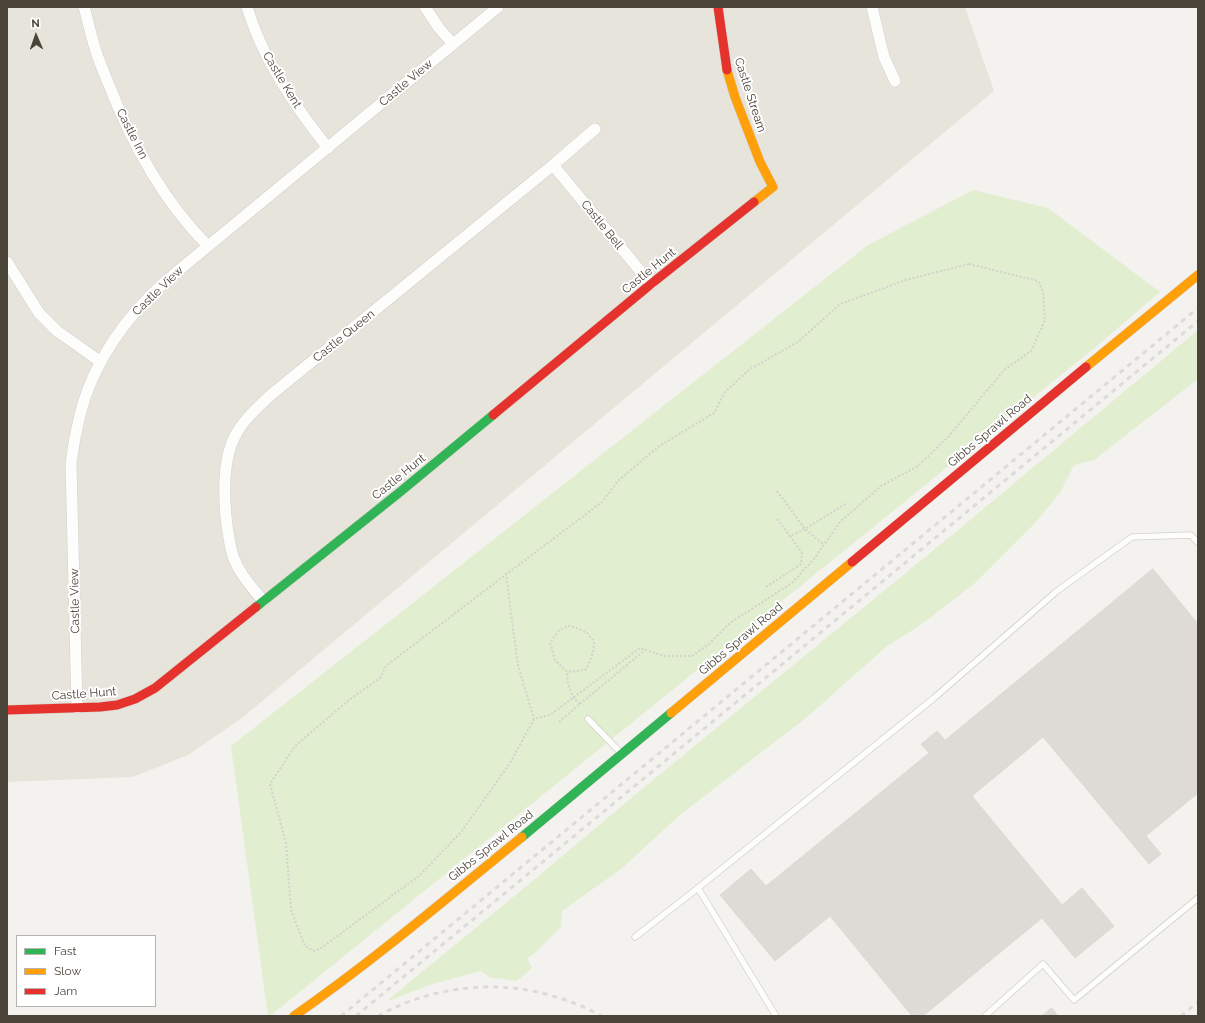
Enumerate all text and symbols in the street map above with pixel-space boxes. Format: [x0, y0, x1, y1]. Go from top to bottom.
north arrow [16, 16, 56, 56]
text: N [31, 17, 40, 30]
street label: Castle Kent [260, 49, 304, 111]
street label: Castle View [376, 56, 436, 110]
street label: Castle Stream [731, 56, 769, 134]
street label: Castle Inn [113, 106, 151, 162]
street label: Castle Bell [578, 197, 626, 253]
street label: Castle Hunt [619, 245, 679, 297]
street label: Castle View [129, 263, 187, 319]
street label: Castle Queen [310, 307, 378, 365]
street label: Gibbs Sprawl Road [945, 392, 1035, 470]
street label: Castle Hunt [369, 451, 429, 503]
street label: Castle View [67, 568, 83, 634]
street label: Gibbs Sprawl Road [696, 600, 786, 678]
street label: Castle Hunt [51, 685, 117, 703]
street label: Gibbs Sprawl Road [446, 807, 536, 885]
legend [16, 935, 156, 1007]
text: Fast [54, 944, 77, 958]
text: Slow [54, 964, 81, 978]
text: Jam [54, 984, 77, 998]

